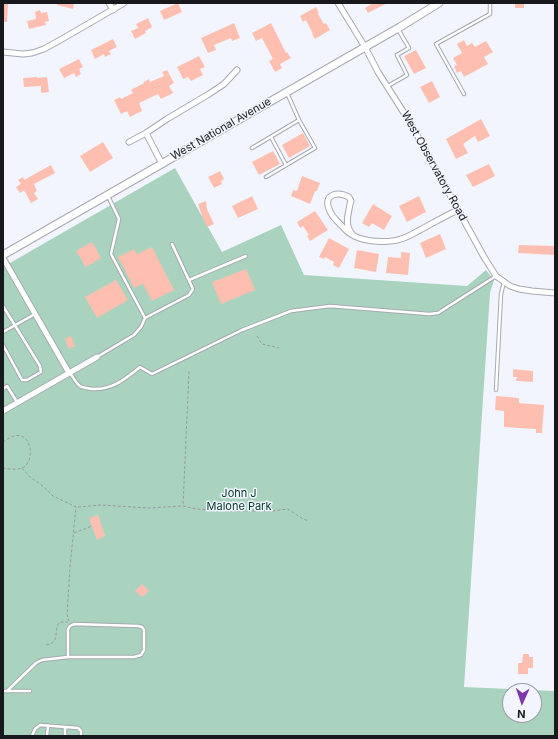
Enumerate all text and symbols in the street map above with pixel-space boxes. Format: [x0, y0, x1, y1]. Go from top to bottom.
street label: West National Avenue [169, 95, 273, 163]
street label: West Observatory Road [398, 109, 470, 223]
park label: John J Malone Park [207, 487, 271, 513]
north arrow [502, 683, 542, 723]
text: N [517, 707, 526, 721]

